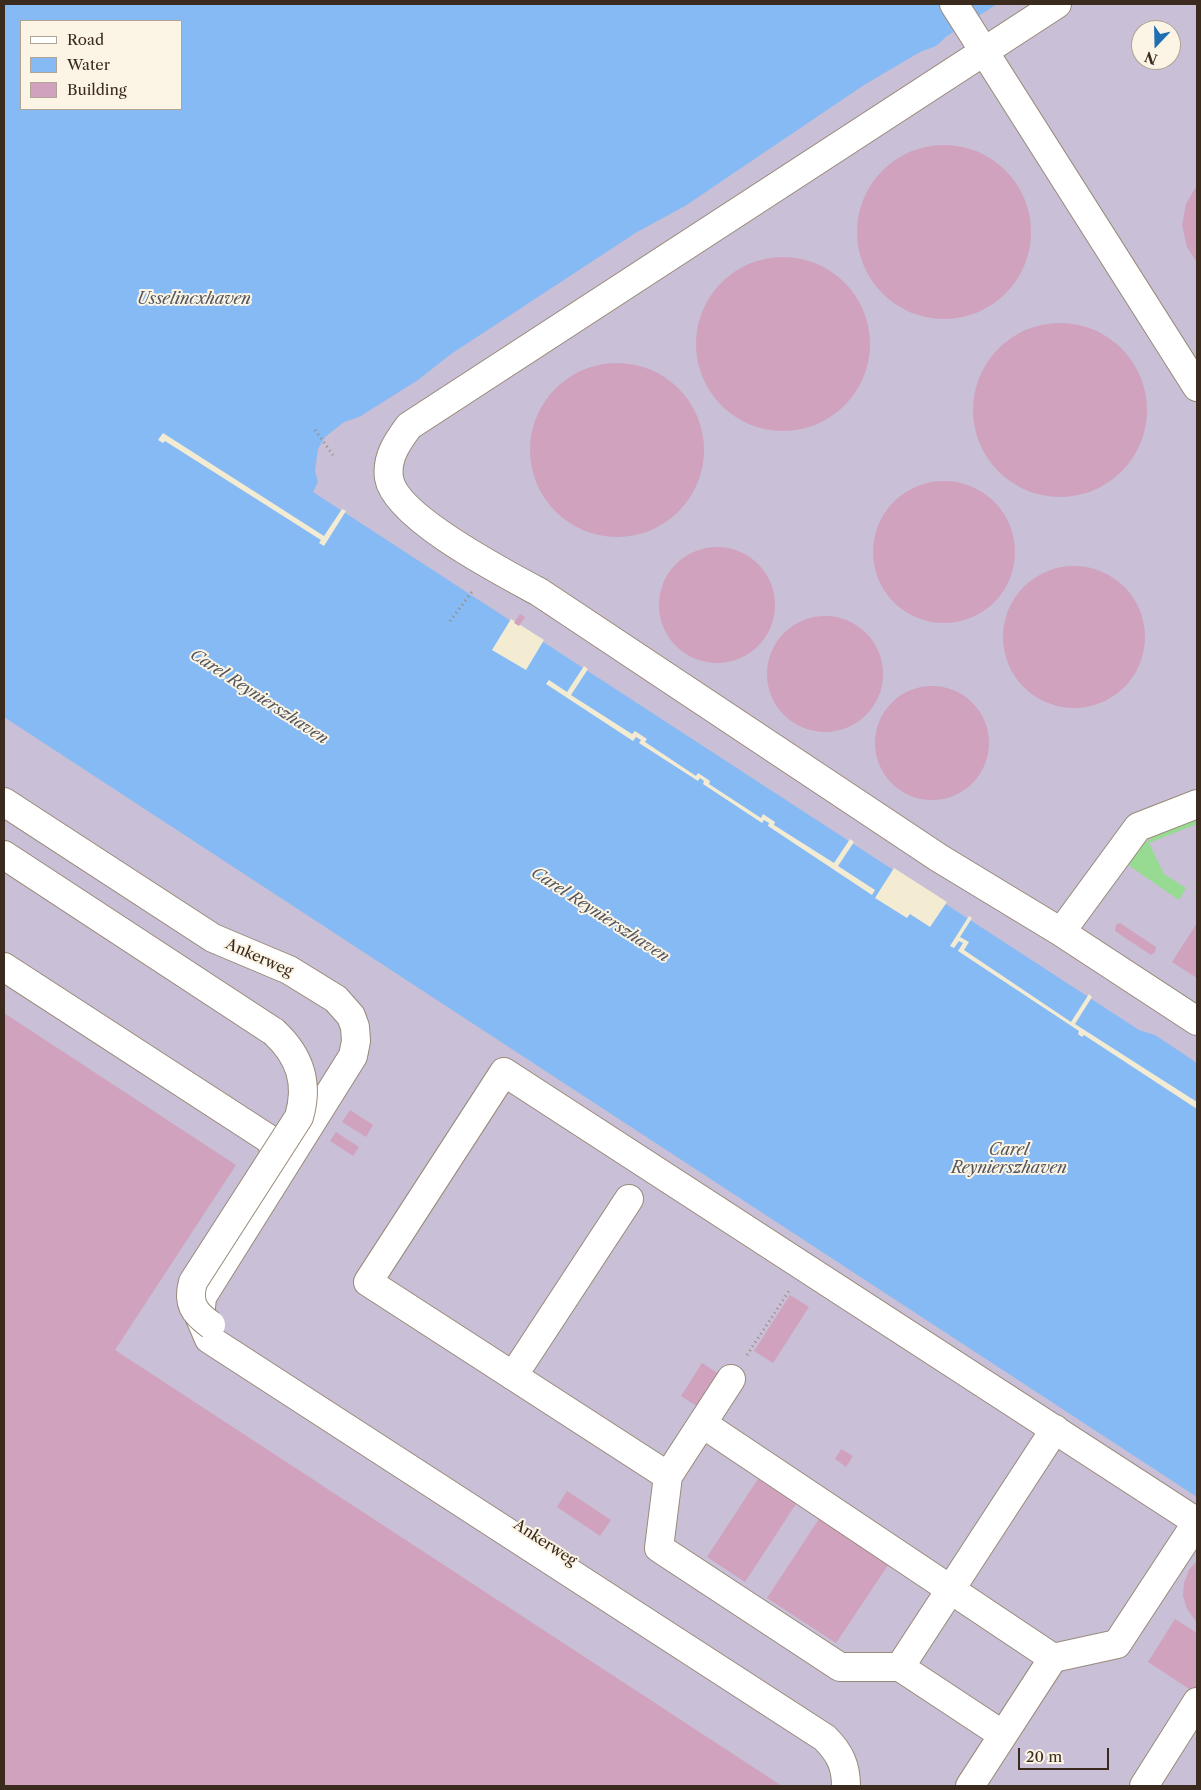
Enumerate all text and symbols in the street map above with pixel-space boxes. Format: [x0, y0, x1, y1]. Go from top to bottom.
legend [20, 20, 182, 110]
north arrow [1131, 20, 1181, 70]
text: Road [67, 30, 104, 49]
text: N [1142, 47, 1160, 69]
text: Water [67, 55, 110, 74]
text: Building [67, 80, 127, 99]
water label: Usselincxhaven [137, 289, 251, 309]
water label: Carel Reynierszhaven [186, 645, 332, 749]
water label: Carel Reynierszhaven [527, 863, 673, 967]
street label: Ankerweg [223, 935, 295, 981]
water label: Carel Reynierszhaven [951, 1140, 1067, 1178]
street label: Ankerweg [510, 1516, 580, 1570]
scale bar [1021, 1738, 1112, 1770]
text: 20 m [1026, 1747, 1062, 1766]

